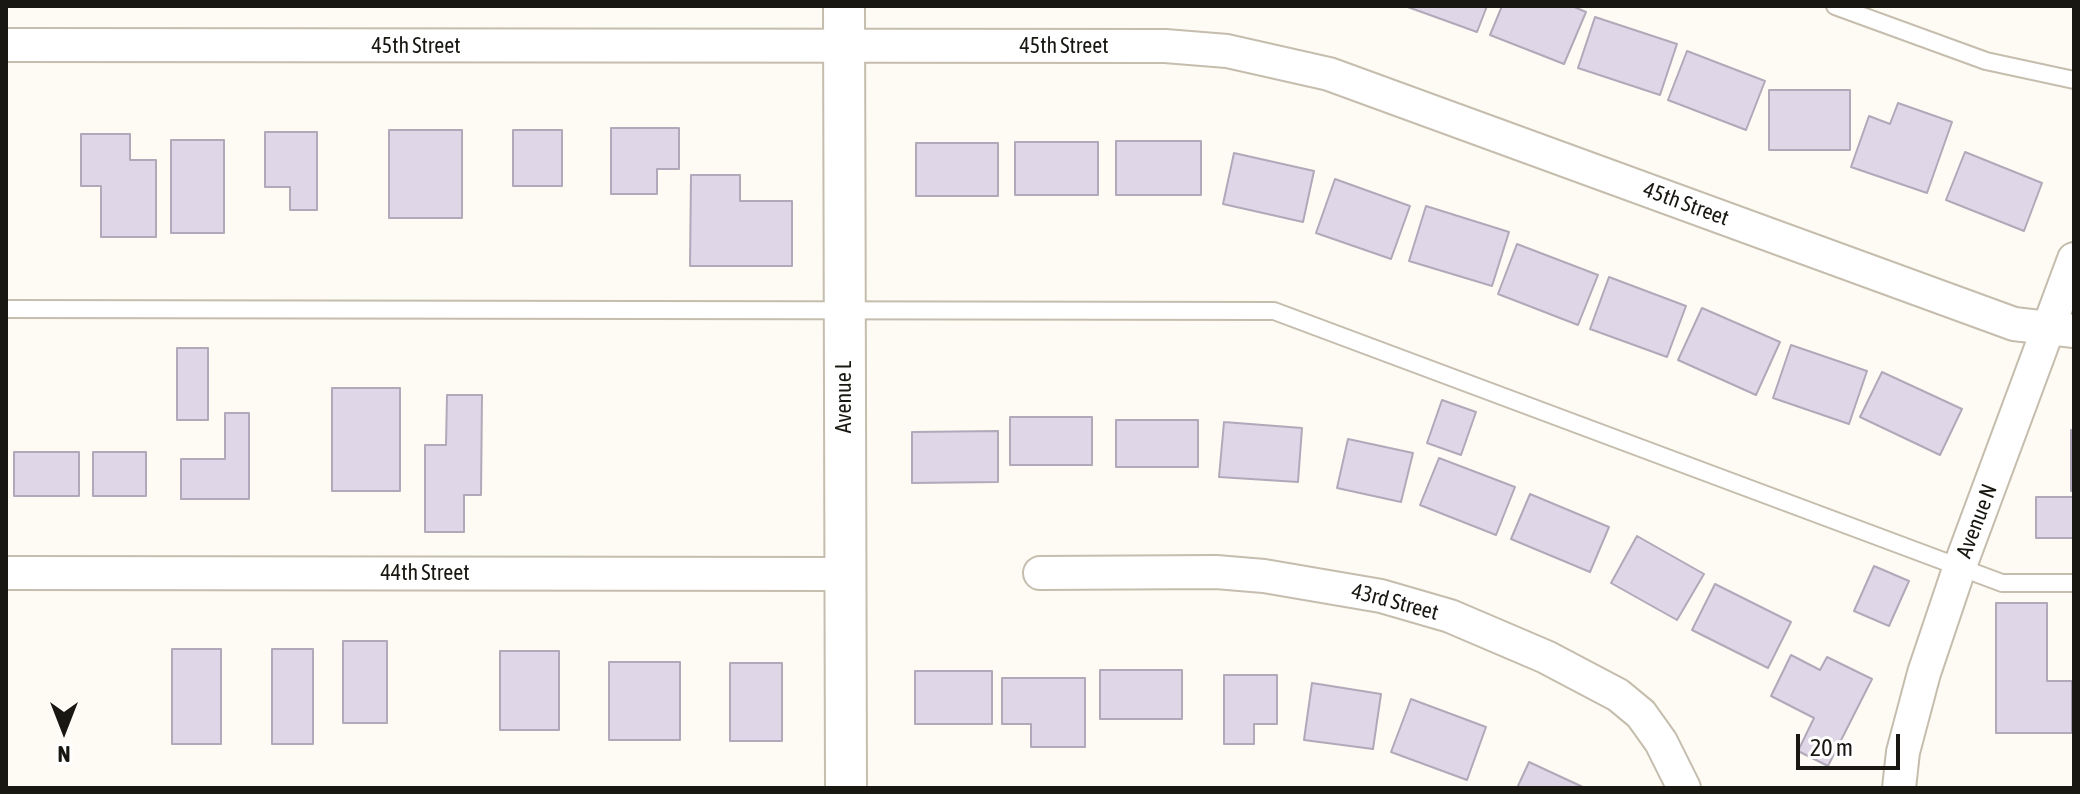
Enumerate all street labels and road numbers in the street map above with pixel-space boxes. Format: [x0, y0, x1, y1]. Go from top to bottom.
street label: 45th Street [372, 33, 460, 59]
street label: 45th Street [1020, 33, 1108, 59]
street label: 45th Street [1640, 176, 1732, 232]
street label: Avenue L [831, 361, 857, 433]
street label: Avenue N [1951, 480, 2003, 562]
street label: 44th Street [381, 560, 469, 586]
street label: 43rd Street [1349, 578, 1441, 626]

